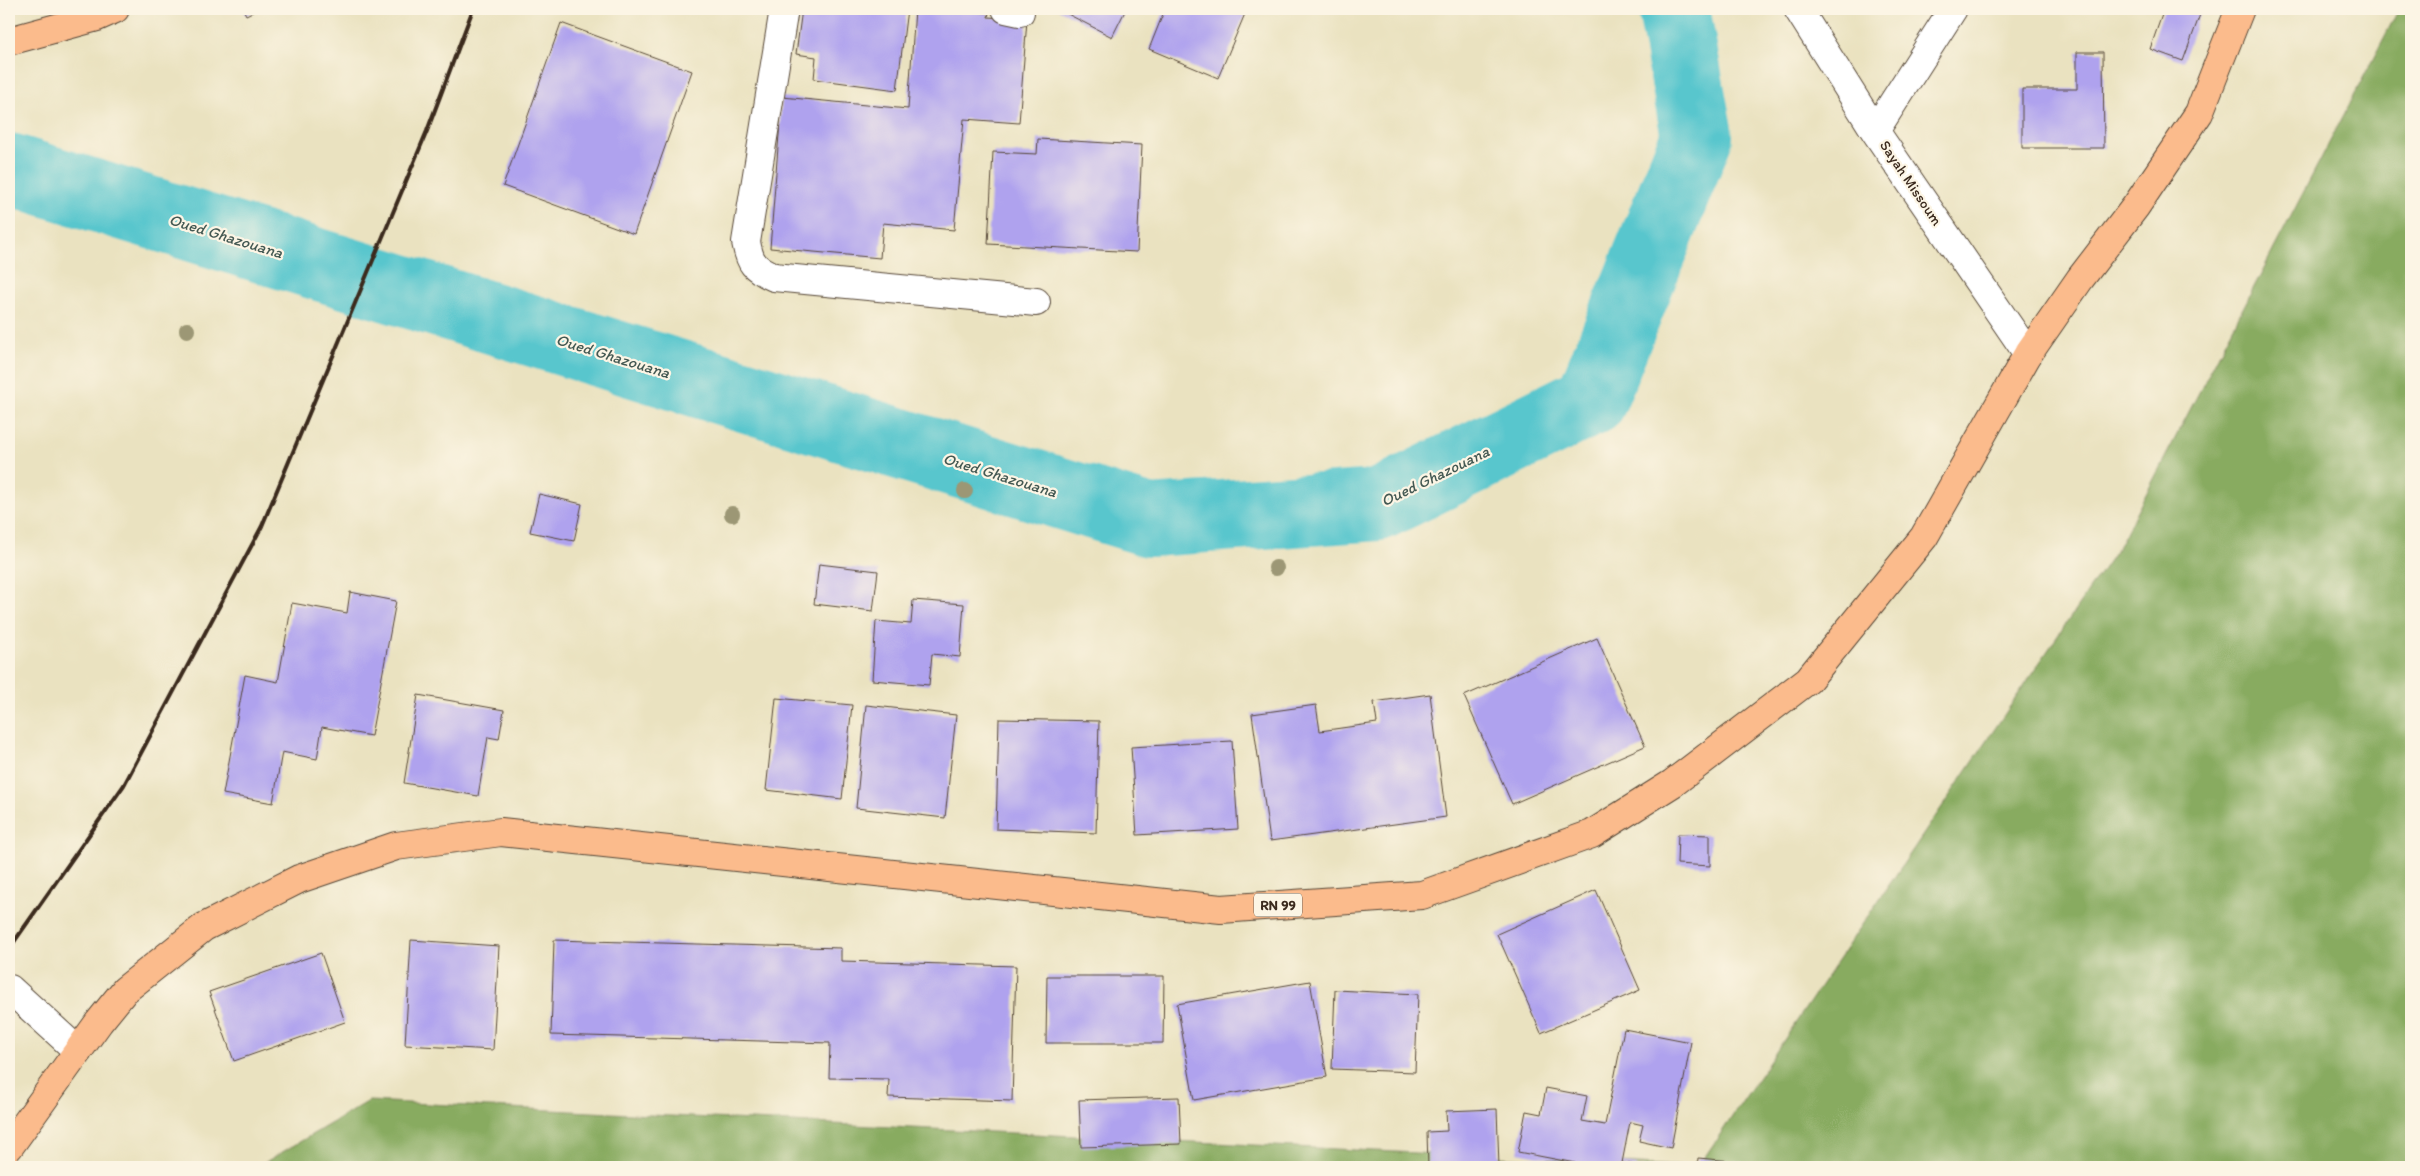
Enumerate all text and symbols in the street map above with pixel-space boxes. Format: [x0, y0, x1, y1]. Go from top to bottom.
street label: Sayah Missoum [1876, 137, 1946, 229]
water label: Oued Ghazouana [167, 210, 286, 263]
water label: Oued Ghazouana [554, 330, 673, 383]
water label: Oued Ghazouana [1378, 441, 1493, 510]
water label: Oued Ghazouana [941, 449, 1060, 502]
road number: RN 99 [1254, 894, 1302, 916]

